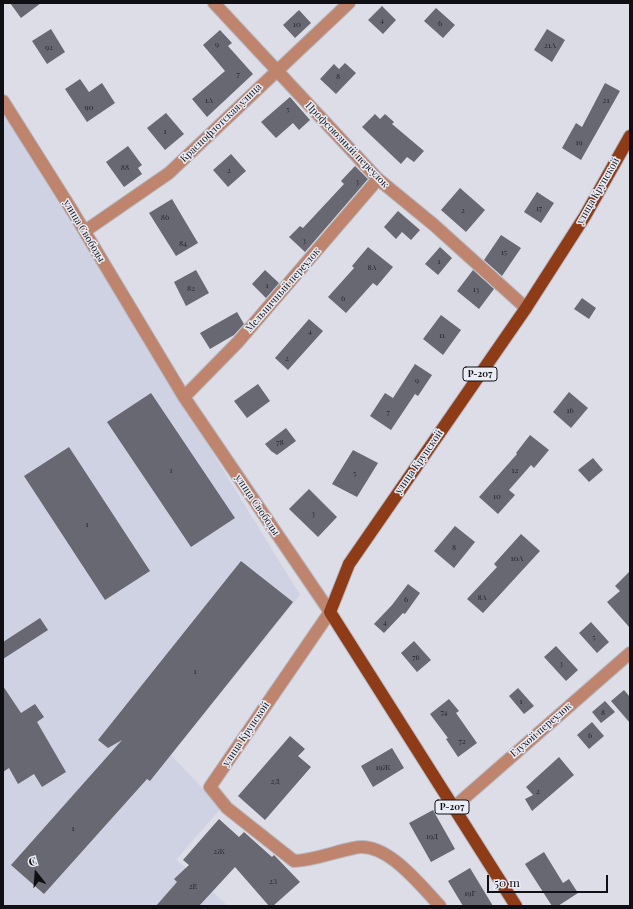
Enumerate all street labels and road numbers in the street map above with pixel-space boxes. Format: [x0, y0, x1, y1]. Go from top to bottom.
street label: Краснофлотская улица [178, 81, 264, 165]
street label: Профсоюзный переулок [303, 100, 391, 190]
street label: улица Крупской [574, 155, 622, 227]
street label: улица Свободы [61, 198, 107, 264]
street label: Мельничный переулок [243, 246, 323, 334]
road number: Р-207 [463, 367, 497, 381]
street label: улица Крупской [393, 428, 445, 496]
street label: улица Свободы [232, 472, 282, 538]
street label: улица Крупской [220, 699, 272, 769]
street label: Глухой переулок [508, 700, 574, 760]
road number: Р-207 [435, 800, 469, 814]

